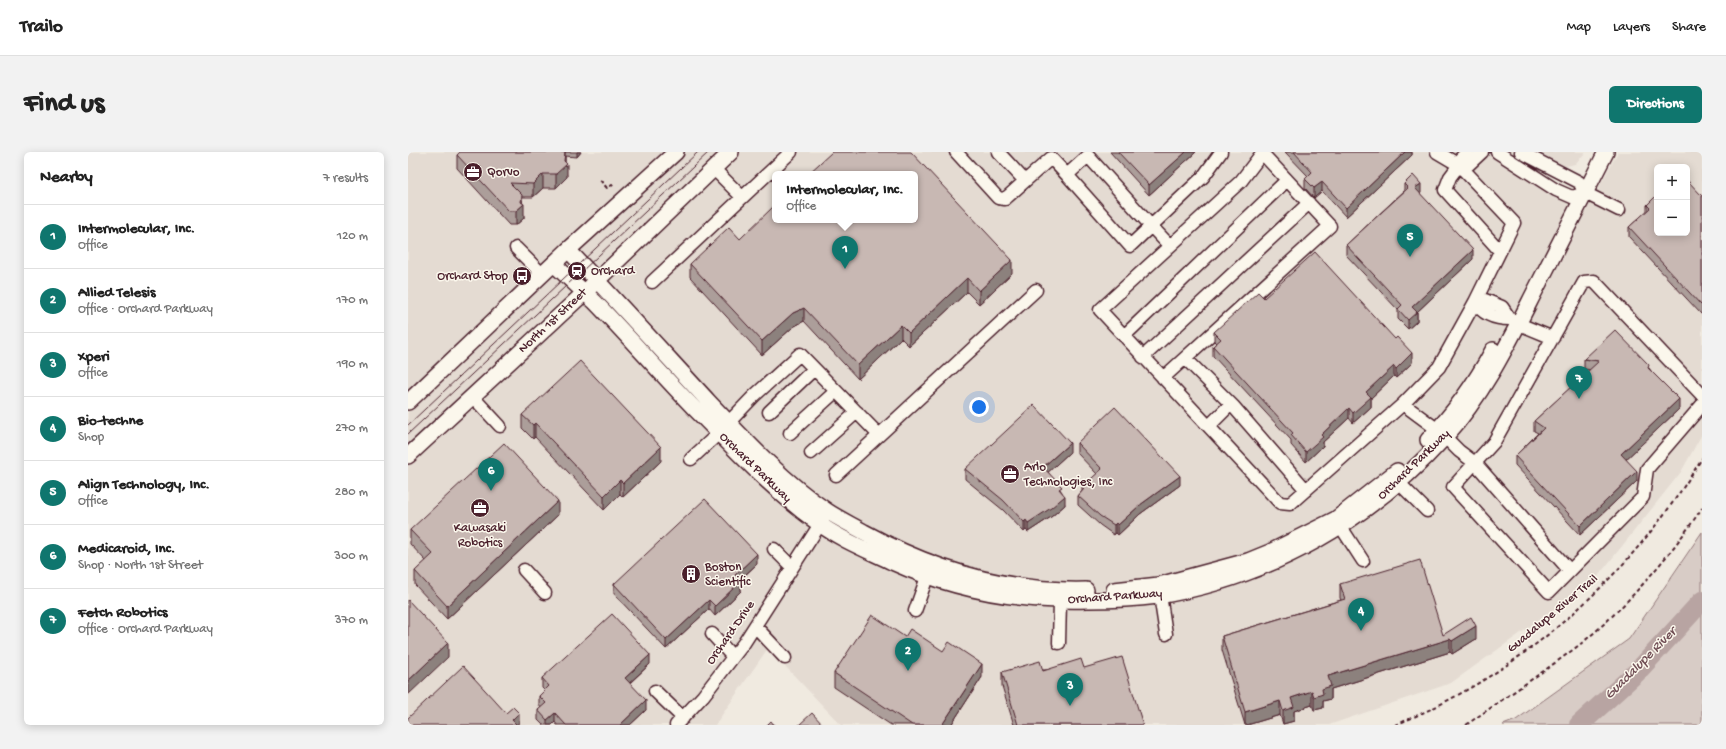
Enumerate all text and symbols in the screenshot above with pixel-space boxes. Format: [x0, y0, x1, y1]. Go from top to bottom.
text: Trailo [20, 16, 63, 39]
text: Map [1567, 19, 1591, 36]
text: Layers [1613, 19, 1650, 36]
text: Share [1672, 19, 1706, 36]
button: Directions [1609, 86, 1702, 123]
text: Find us [24, 88, 104, 121]
office icon: Qorvo [462, 161, 484, 183]
map controls [1654, 164, 1690, 236]
button: + [1654, 164, 1690, 200]
place label: Qorvo [487, 165, 520, 180]
text: Nearby [40, 168, 93, 188]
text: 7 results [323, 171, 368, 186]
popup [772, 171, 918, 223]
text: Intermolecular, Inc. [786, 181, 904, 199]
text: Office [786, 199, 816, 214]
button: − [1654, 200, 1690, 236]
text: Intermolecular, Inc. [78, 220, 195, 238]
pin: 5 [1397, 224, 1423, 257]
text: 1 [50, 229, 56, 244]
text: 120 m [337, 229, 368, 244]
pin: 1 [832, 236, 858, 269]
text: Office [78, 238, 108, 253]
station icon: Orchard [566, 260, 588, 282]
place label: Orchard [591, 264, 636, 279]
bus stop icon: Orchard Stop [511, 265, 533, 287]
place label: Orchard Stop [437, 269, 509, 284]
text: Allied Telesis [78, 284, 156, 302]
street label: North 1st Street [516, 284, 592, 357]
text: 2 [50, 293, 56, 308]
text: 170 m [336, 293, 368, 308]
text: Office · Orchard Parkway [78, 302, 213, 317]
text: Xperi [78, 348, 110, 366]
text: 3 [50, 357, 56, 372]
text: 190 m [337, 357, 368, 372]
text: Office [78, 366, 108, 381]
pin: 7 [1566, 366, 1592, 399]
your location [969, 397, 989, 417]
text: Bio-techne [78, 412, 143, 430]
text: 4 [50, 421, 56, 436]
text: 270 m [335, 421, 368, 436]
street label: Orchard Parkway [1375, 426, 1454, 503]
text: Shop [78, 430, 104, 445]
street label: Orchard Parkway [716, 430, 795, 507]
pin: 6 [478, 458, 504, 491]
place label: Arlo Technologies, Inc [1023, 460, 1113, 490]
office icon: Arlo Technologies, Inc [999, 463, 1021, 485]
text: Align Technology, Inc. [78, 476, 210, 494]
text: 5 [50, 485, 56, 500]
text: 280 m [335, 485, 368, 500]
text: Office [78, 494, 108, 509]
office icon: Kawasaki Robotics [469, 497, 491, 519]
place label: Kawasaki Robotics [454, 521, 506, 551]
text: Medicaroid, Inc. [78, 540, 176, 558]
text: 6 [50, 549, 56, 564]
text: 300 m [334, 549, 368, 564]
text: Shop · North 1st Street [78, 558, 203, 573]
place label: Boston Scientific [704, 560, 751, 590]
building icon: Boston Scientific [680, 563, 702, 585]
street label: Guadalupe River Trail [1505, 572, 1601, 656]
street label: Orchard Parkway [1067, 586, 1163, 608]
street label: Orchard Drive [703, 598, 759, 668]
pin: 4 [1348, 598, 1374, 631]
text: Fetch Robotics [78, 604, 168, 622]
text: 7 [50, 613, 56, 628]
text: 370 m [335, 613, 368, 628]
text: Office · Orchard Parkway [78, 622, 213, 637]
water label: Guadalupe River [1601, 622, 1683, 704]
pin: 2 [895, 638, 921, 671]
pin: 3 [1057, 673, 1083, 706]

